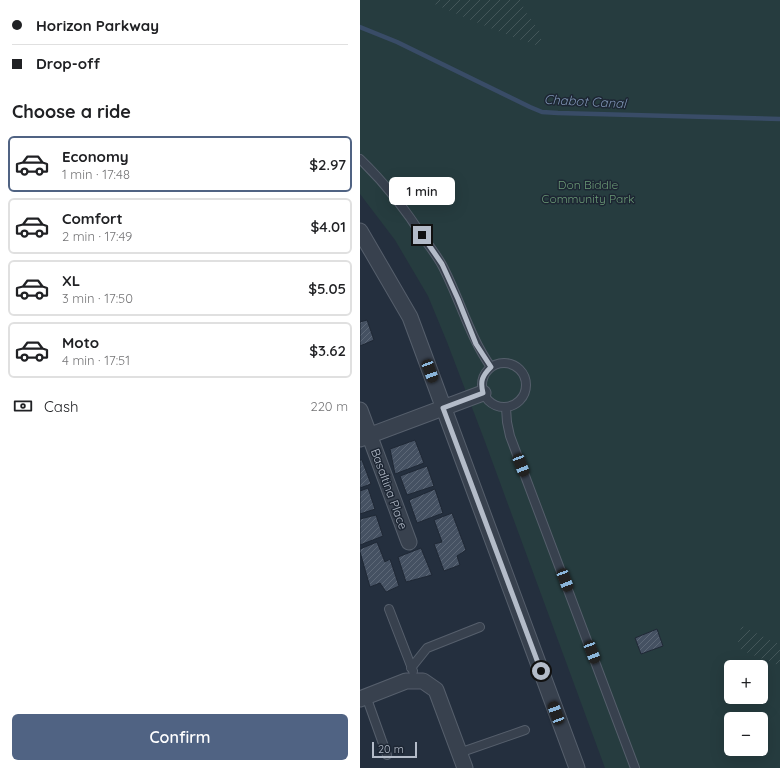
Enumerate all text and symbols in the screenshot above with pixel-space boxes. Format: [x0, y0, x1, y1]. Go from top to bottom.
text: Horizon Parkway [36, 16, 159, 35]
text: Drop-off [36, 54, 100, 73]
water label: Chabot Canal [544, 91, 628, 111]
text: Choose a ride [12, 100, 131, 123]
icon: car [14, 146, 50, 182]
text: Economy [62, 147, 129, 166]
text: $2.97 [309, 155, 346, 174]
text: 1 min · 17:48 [62, 166, 130, 182]
callout: 1 min [389, 177, 455, 205]
park label: Don Biddle Community Park [542, 177, 634, 206]
text: 1 min [406, 183, 438, 199]
icon: car [14, 208, 50, 244]
text: Comfort [62, 209, 123, 228]
text: $4.01 [310, 217, 346, 236]
route end [413, 226, 431, 244]
text: 2 min · 17:49 [62, 228, 132, 244]
icon: car [14, 270, 50, 306]
text: XL [62, 271, 80, 290]
text: $5.05 [308, 279, 346, 298]
text: 3 min · 17:50 [62, 290, 133, 306]
icon: car [14, 332, 50, 368]
text: Moto [62, 333, 99, 352]
text: $3.62 [309, 341, 346, 360]
text: 4 min · 17:51 [62, 352, 130, 368]
car [420, 358, 440, 384]
icon: cash [12, 395, 34, 417]
text: Cash [44, 397, 78, 416]
text: 220 m [310, 398, 348, 414]
street label: Basaltina Place [368, 446, 411, 532]
car [511, 452, 531, 478]
car [555, 567, 575, 593]
car [582, 639, 602, 665]
map controls [724, 660, 768, 756]
button: + [724, 660, 768, 704]
route start [532, 662, 550, 680]
car [546, 700, 566, 726]
button: − [724, 712, 768, 756]
button: Confirm [12, 714, 348, 760]
scale bar [372, 740, 417, 759]
text: 20 m [378, 742, 404, 756]

